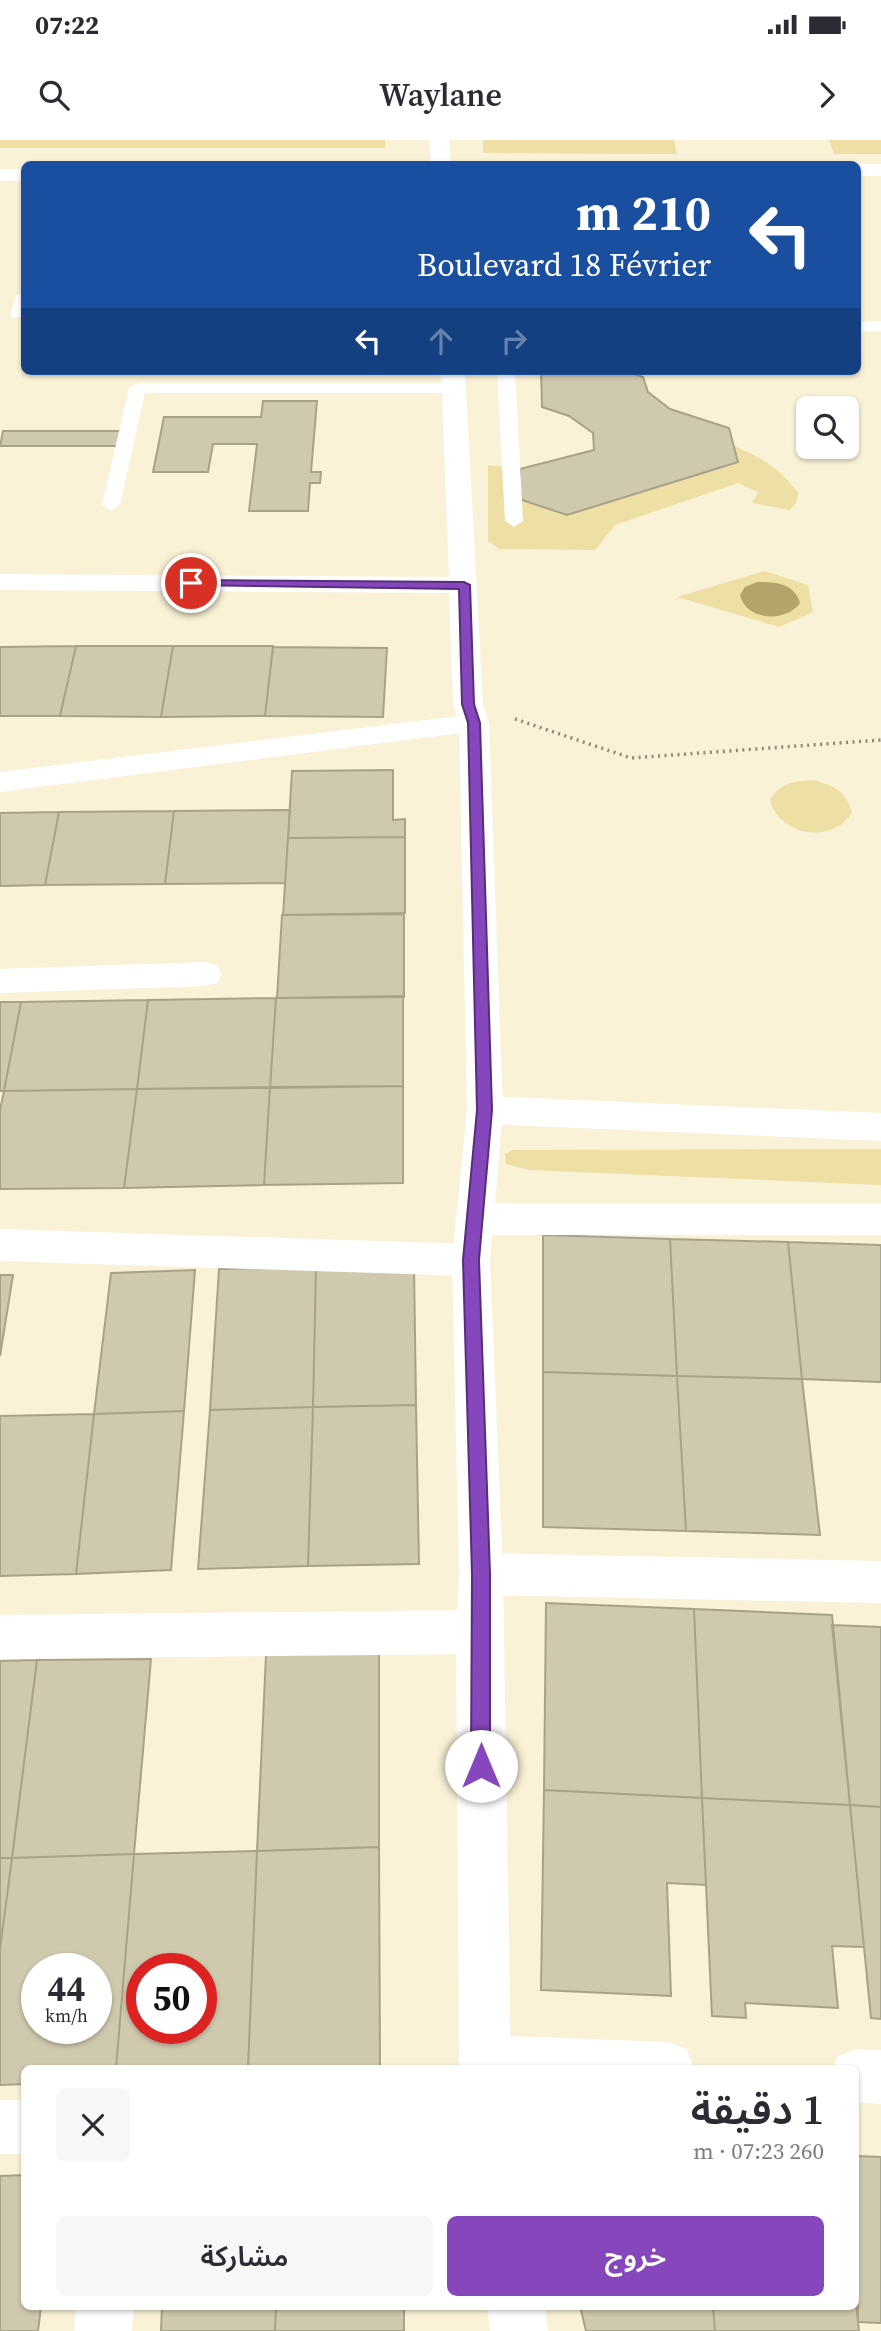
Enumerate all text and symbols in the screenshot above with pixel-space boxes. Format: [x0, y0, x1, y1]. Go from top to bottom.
text: 07:22 [35, 7, 99, 43]
text: Waylane [379, 73, 502, 117]
icon: search [35, 76, 73, 114]
icon: forward [808, 76, 846, 114]
text: 210 m [576, 179, 711, 246]
icon: left [735, 189, 826, 280]
text: Boulevard 18 Février [417, 243, 711, 287]
icon: left [349, 322, 387, 360]
icon: ahead [422, 322, 460, 360]
icon: right [495, 322, 533, 360]
map controls [796, 396, 859, 459]
button: search [796, 396, 859, 459]
pin [161, 553, 221, 613]
icon: arrive [172, 564, 210, 602]
position arrow [444, 1729, 518, 1803]
speed limit sign: 50 [126, 1953, 217, 2044]
text: 44 [48, 1965, 85, 2013]
text: km/h [45, 2003, 88, 2028]
text: 1 دقيقة [691, 2080, 824, 2138]
button: close [56, 2088, 130, 2162]
text: 260 m · 07:23 [693, 2135, 824, 2167]
button: مشاركة [56, 2216, 433, 2296]
button: خروج [447, 2216, 824, 2296]

